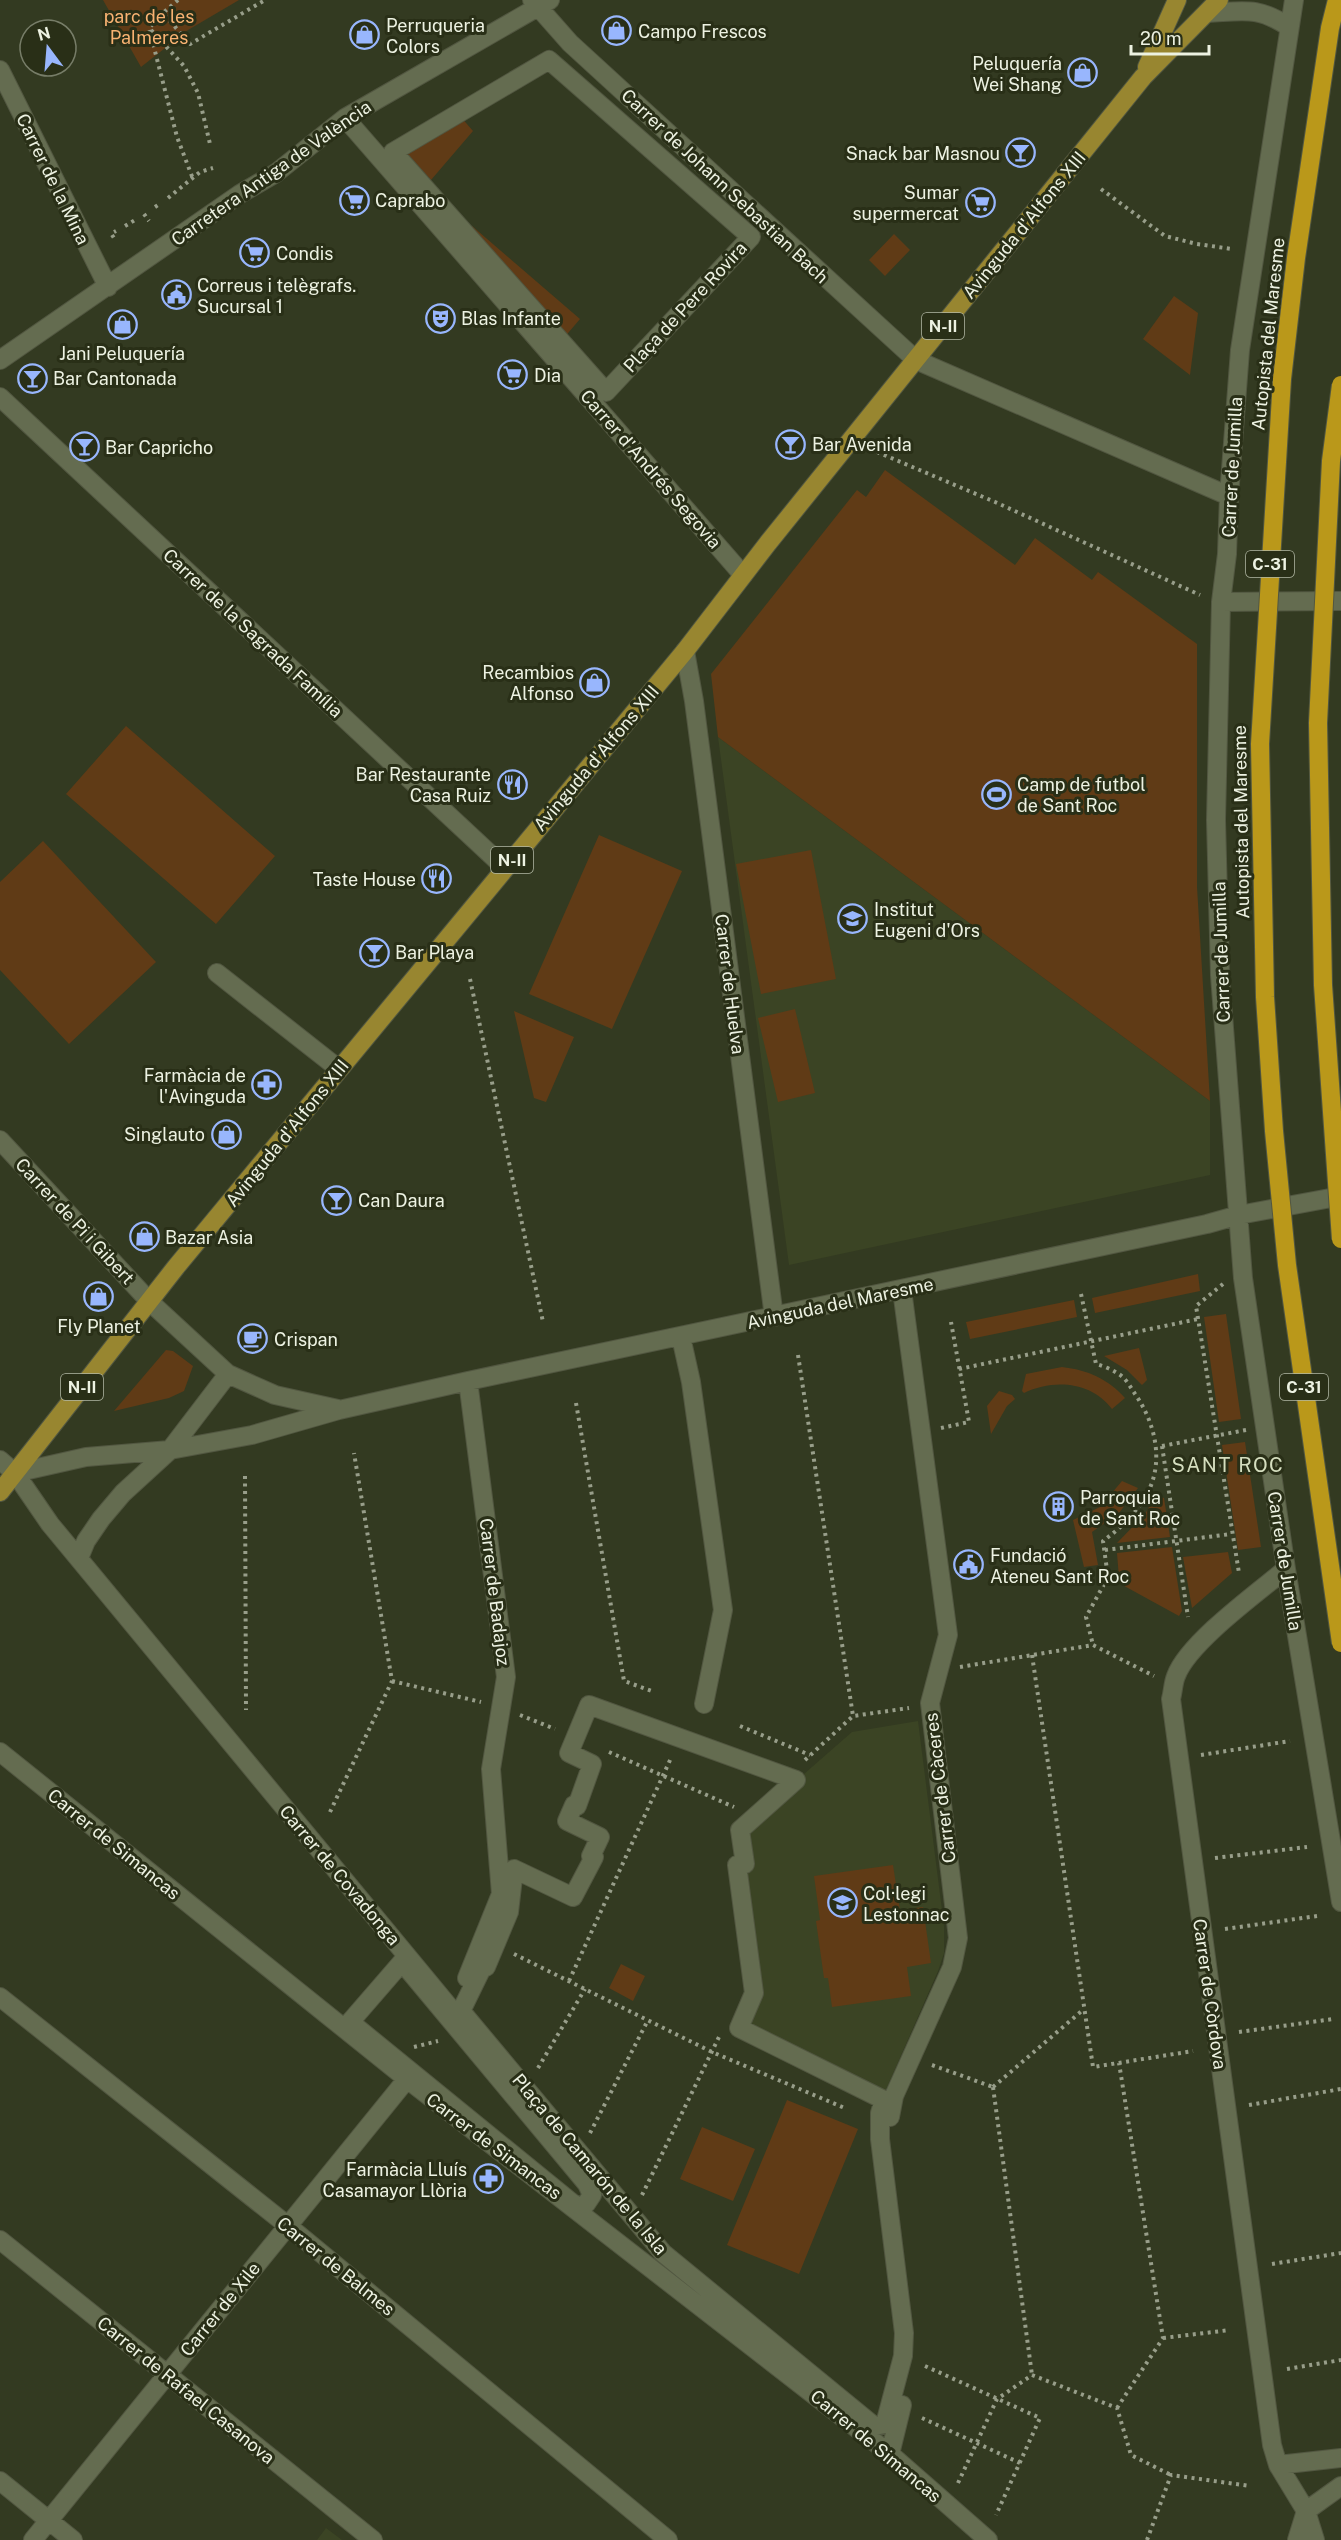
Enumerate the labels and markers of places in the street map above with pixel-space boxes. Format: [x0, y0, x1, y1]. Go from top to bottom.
place label: Perruqueria Colors [386, 15, 485, 57]
shop icon: Campo Frescos [601, 15, 633, 47]
shop icon: Perruqueria Colors [349, 19, 381, 51]
place label: Campo Frescos [638, 21, 767, 42]
place label: Peluquería Wei Shang [972, 53, 1062, 95]
shop icon: Peluquería Wei Shang [1067, 57, 1099, 89]
bar icon: Snack bar Masnou [1005, 137, 1037, 169]
place label: Snack bar Masnou [846, 143, 1000, 164]
place label: Sumar supermercat [852, 182, 959, 224]
supermarket icon: Caprabo [338, 184, 370, 216]
supermarket icon: Sumar supermercat [964, 186, 996, 218]
place label: Caprabo [375, 190, 446, 211]
supermarket icon: Condis [239, 237, 271, 269]
place label: Condis [276, 243, 333, 264]
place label: Correus i telègrafs. Sucursal 1 [197, 275, 356, 317]
public building icon: Correus i telègrafs. Sucursal 1 [160, 279, 192, 311]
theatre icon: Blas Infante [424, 302, 456, 334]
shop icon: Jani Peluquería [106, 308, 138, 340]
place label: Blas Infante [461, 308, 561, 329]
place label: Jani Peluquería [59, 343, 185, 364]
supermarket icon: Dia [497, 359, 529, 391]
bar icon: Bar Cantonada [16, 362, 48, 394]
place label: Dia [534, 365, 561, 386]
place label: Bar Cantonada [53, 368, 177, 389]
bar icon: Bar Avenida [775, 428, 807, 460]
bar icon: Bar Capricho [68, 431, 100, 463]
place label: Bar Avenida [812, 434, 912, 455]
place label: Bar Capricho [105, 437, 213, 458]
place label: Recambios Alfonso [482, 662, 574, 704]
shop icon: Recambios Alfonso [579, 666, 611, 698]
place label: Bar Restaurante Casa Ruiz [356, 764, 491, 806]
restaurant icon: Bar Restaurante Casa Ruiz [496, 768, 528, 800]
place label: Camp de futbol de Sant Roc [1017, 774, 1146, 816]
sports icon: Camp de futbol de Sant Roc [980, 778, 1012, 810]
restaurant icon: Taste House [421, 863, 453, 895]
place label: Taste House [313, 869, 416, 890]
place label: Institut Eugeni d'Ors [874, 899, 980, 941]
school or university icon: Institut Eugeni d'Ors [837, 903, 869, 935]
bar icon: Bar Playa [358, 936, 390, 968]
place label: Bar Playa [395, 942, 474, 963]
place label: Farmàcia de l'Avinguda [144, 1065, 246, 1107]
pharmacy icon: Farmàcia de l'Avinguda [251, 1069, 283, 1101]
shop icon: Singlauto [210, 1118, 242, 1150]
place label: Singlauto [124, 1124, 205, 1145]
bar icon: Can Daura [321, 1184, 353, 1216]
place label: Can Daura [358, 1190, 445, 1211]
shop icon: Bazar Asia [128, 1221, 160, 1253]
place label: Bazar Asia [165, 1227, 253, 1248]
shop icon: Fly Planet [83, 1281, 115, 1313]
place label: Fly Planet [57, 1316, 141, 1337]
cafe icon: Crispan [237, 1323, 269, 1355]
place label: Crispan [274, 1329, 338, 1350]
place label: Parroquia de Sant Roc [1080, 1487, 1180, 1529]
building icon: Parroquia de Sant Roc [1043, 1491, 1075, 1523]
place label: Fundació Ateneu Sant Roc [990, 1545, 1129, 1587]
public building icon: Fundació Ateneu Sant Roc [953, 1549, 985, 1581]
place label: Col·legi Lestonnac [863, 1883, 950, 1925]
school or university icon: Col·legi Lestonnac [826, 1887, 858, 1919]
place label: Farmàcia Lluís Casamayor Llòria [323, 2159, 467, 2201]
pharmacy icon: Farmàcia Lluís Casamayor Llòria [472, 2163, 504, 2195]

